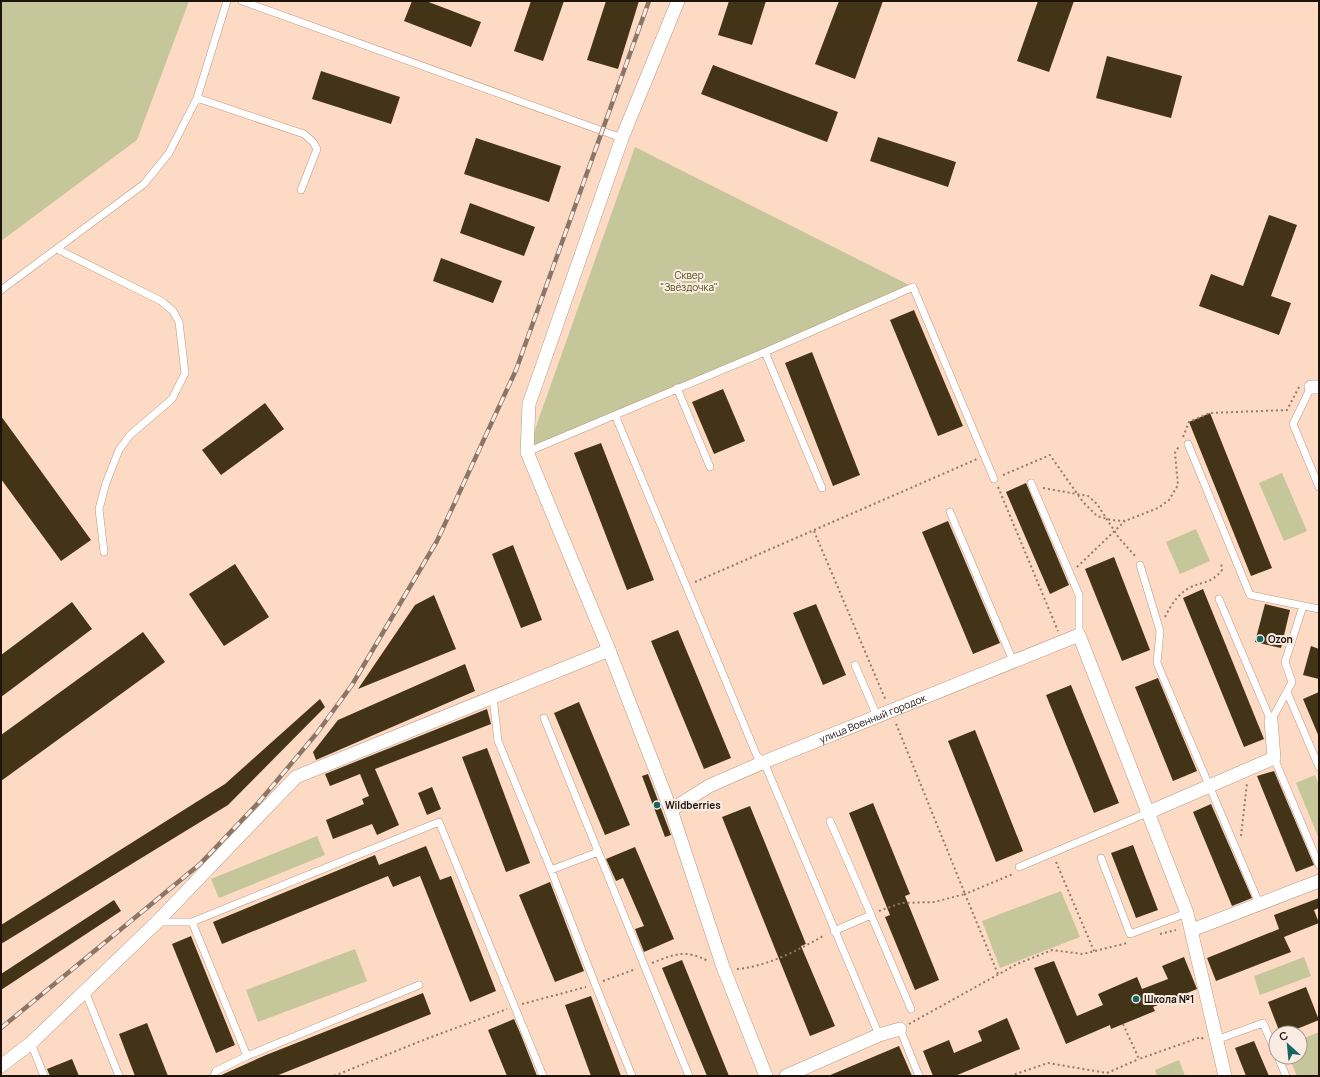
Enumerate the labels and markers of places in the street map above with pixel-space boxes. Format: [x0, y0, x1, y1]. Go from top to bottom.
place label: Ozon [1268, 632, 1293, 646]
marker: Ozon [1255, 634, 1265, 644]
place label: Wildberries [665, 798, 721, 812]
marker: Wildberries [652, 800, 662, 810]
place label: Школа №1 [1144, 992, 1194, 1006]
marker: Школа №1 [1131, 994, 1141, 1004]

